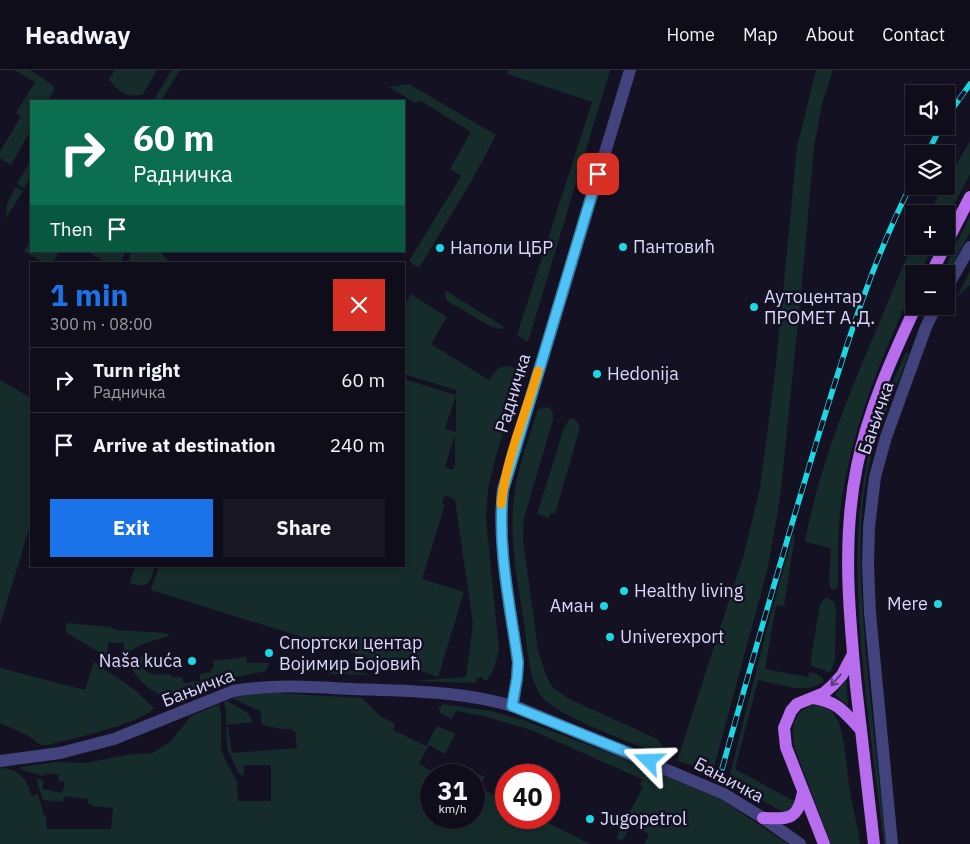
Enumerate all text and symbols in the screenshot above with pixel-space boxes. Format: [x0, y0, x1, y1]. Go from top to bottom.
text: Headway [25, 19, 130, 51]
text: Home [667, 23, 715, 46]
text: Map [743, 23, 778, 46]
text: About [806, 23, 854, 46]
text: Contact [882, 23, 945, 46]
map controls [905, 85, 955, 315]
button: sound [905, 85, 955, 135]
text: 60 m [133, 115, 215, 161]
icon: right [50, 120, 115, 185]
button: layers [905, 145, 955, 195]
pin [577, 153, 619, 195]
text: Радничка [133, 159, 233, 188]
icon: arrive [584, 160, 612, 188]
button: + [905, 205, 955, 255]
icon: arrive [103, 215, 131, 243]
text: Then [50, 217, 93, 241]
place label: Пантовић [633, 235, 715, 258]
place label: Наполи ЦБР [450, 236, 553, 259]
marker: Пантовић [617, 241, 629, 253]
marker: Наполи ЦБР [434, 242, 446, 254]
button: − [905, 265, 955, 315]
text: 1 min [50, 275, 128, 314]
button: close [333, 279, 385, 331]
place label: Аутоцентар ПРОМЕТ А.Д. [764, 285, 875, 329]
marker: Аутоцентар ПРОМЕТ А.Д. [748, 301, 760, 313]
text: 300 m · 08:00 [50, 314, 152, 334]
street label: Радничка [490, 350, 536, 435]
text: Turn right [93, 358, 180, 382]
place label: Hedonija [607, 362, 679, 385]
icon: right [50, 366, 78, 394]
text: 60 m [341, 368, 385, 392]
marker: Hedonija [591, 368, 603, 380]
street label: Бањичка [852, 378, 899, 457]
text: Радничка [93, 382, 166, 402]
icon: arrive [50, 431, 78, 459]
text: Arrive at destination [93, 433, 276, 457]
text: 240 m [330, 433, 385, 457]
button: Exit [50, 499, 213, 557]
button: Share [223, 499, 385, 557]
place label: Healthy living [634, 579, 744, 602]
marker: Healthy living [618, 585, 630, 597]
place label: Mere [887, 592, 928, 615]
place label: Аман [550, 594, 594, 617]
marker: Mere [932, 598, 944, 610]
marker: Аман [598, 600, 610, 612]
place label: Univerexport [620, 625, 724, 648]
place label: Спортски центар Војимир Бојовић [279, 631, 422, 675]
marker: Univerexport [604, 631, 616, 643]
marker: Спортски центар Војимир Бојовић [263, 647, 275, 659]
place label: Naša kuća [99, 649, 182, 672]
marker: Naša kuća [186, 655, 198, 667]
street label: Бањичка [158, 663, 238, 712]
one-way arrow [831, 674, 842, 687]
position arrow [622, 734, 674, 786]
street label: Бањичка [690, 752, 768, 808]
speed limit sign: 40 [495, 764, 560, 829]
text: 31 [437, 774, 468, 807]
text: km/h [438, 801, 467, 816]
place label: Jugopetrol [600, 807, 687, 830]
marker: Jugopetrol [584, 813, 596, 825]

